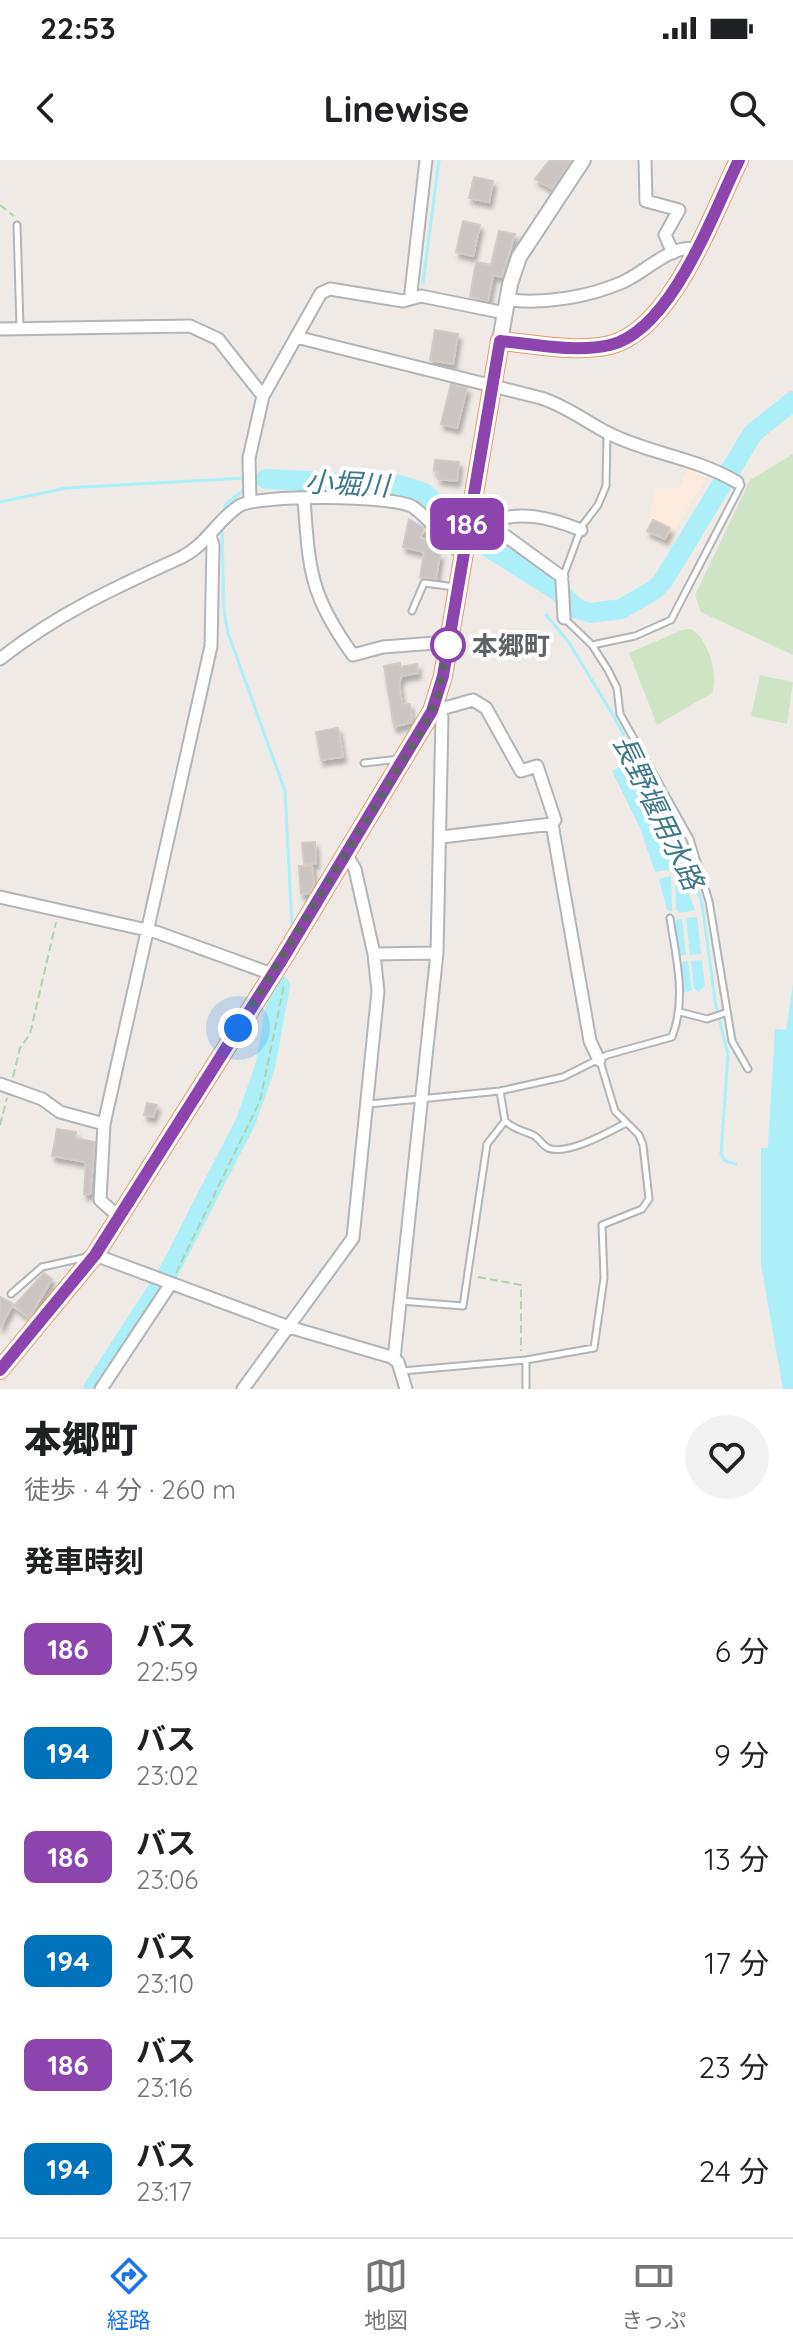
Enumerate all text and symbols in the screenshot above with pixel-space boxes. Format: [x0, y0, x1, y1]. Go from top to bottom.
text: 22:53 [40, 9, 116, 47]
icon: back [24, 86, 68, 130]
text: Linewise [323, 86, 470, 131]
icon: search [725, 86, 769, 130]
water label: 小堀川 [304, 463, 393, 503]
line badge: 186 [421, 498, 513, 550]
text: 186 [446, 506, 488, 541]
marker: 本郷町 [431, 628, 465, 662]
place label: 本郷町 [472, 629, 550, 662]
water label: 長野堰用水路 [606, 729, 712, 897]
your location [218, 1008, 258, 1048]
text: 本郷町 [24, 1415, 138, 1463]
button: heart [685, 1415, 769, 1499]
text: 徒歩 · 4 分 · 260 m [24, 1473, 236, 1506]
text: 発車時刻 [24, 1542, 144, 1580]
text: バス [136, 1616, 196, 1654]
text: 186 [47, 1631, 89, 1666]
text: 6 分 [715, 1632, 769, 1670]
text: 22:59 [136, 1655, 198, 1688]
text: バス [136, 1720, 196, 1758]
text: 194 [46, 1735, 90, 1770]
text: 9 分 [714, 1736, 769, 1774]
text: 23:02 [136, 1759, 199, 1792]
text: バス [136, 1824, 196, 1862]
text: 186 [47, 1839, 89, 1874]
text: 13 分 [704, 1840, 769, 1878]
text: 23:06 [136, 1863, 198, 1896]
text: バス [136, 1928, 196, 1966]
text: 194 [46, 1943, 90, 1978]
text: 17 分 [704, 1944, 769, 1982]
text: 23:10 [136, 1967, 194, 2000]
text: バス [136, 2032, 196, 2070]
text: 186 [47, 2047, 89, 2082]
text: 23 分 [698, 2048, 769, 2086]
text: 23:16 [136, 2071, 193, 2104]
text: バス [136, 2136, 196, 2174]
text: 194 [46, 2151, 90, 2186]
text: 24 分 [699, 2152, 769, 2190]
text: 23:17 [136, 2175, 192, 2208]
tab: 経路 [107, 2254, 151, 2334]
tab: 地図 [364, 2254, 408, 2334]
tab: きっぷ [621, 2254, 686, 2334]

